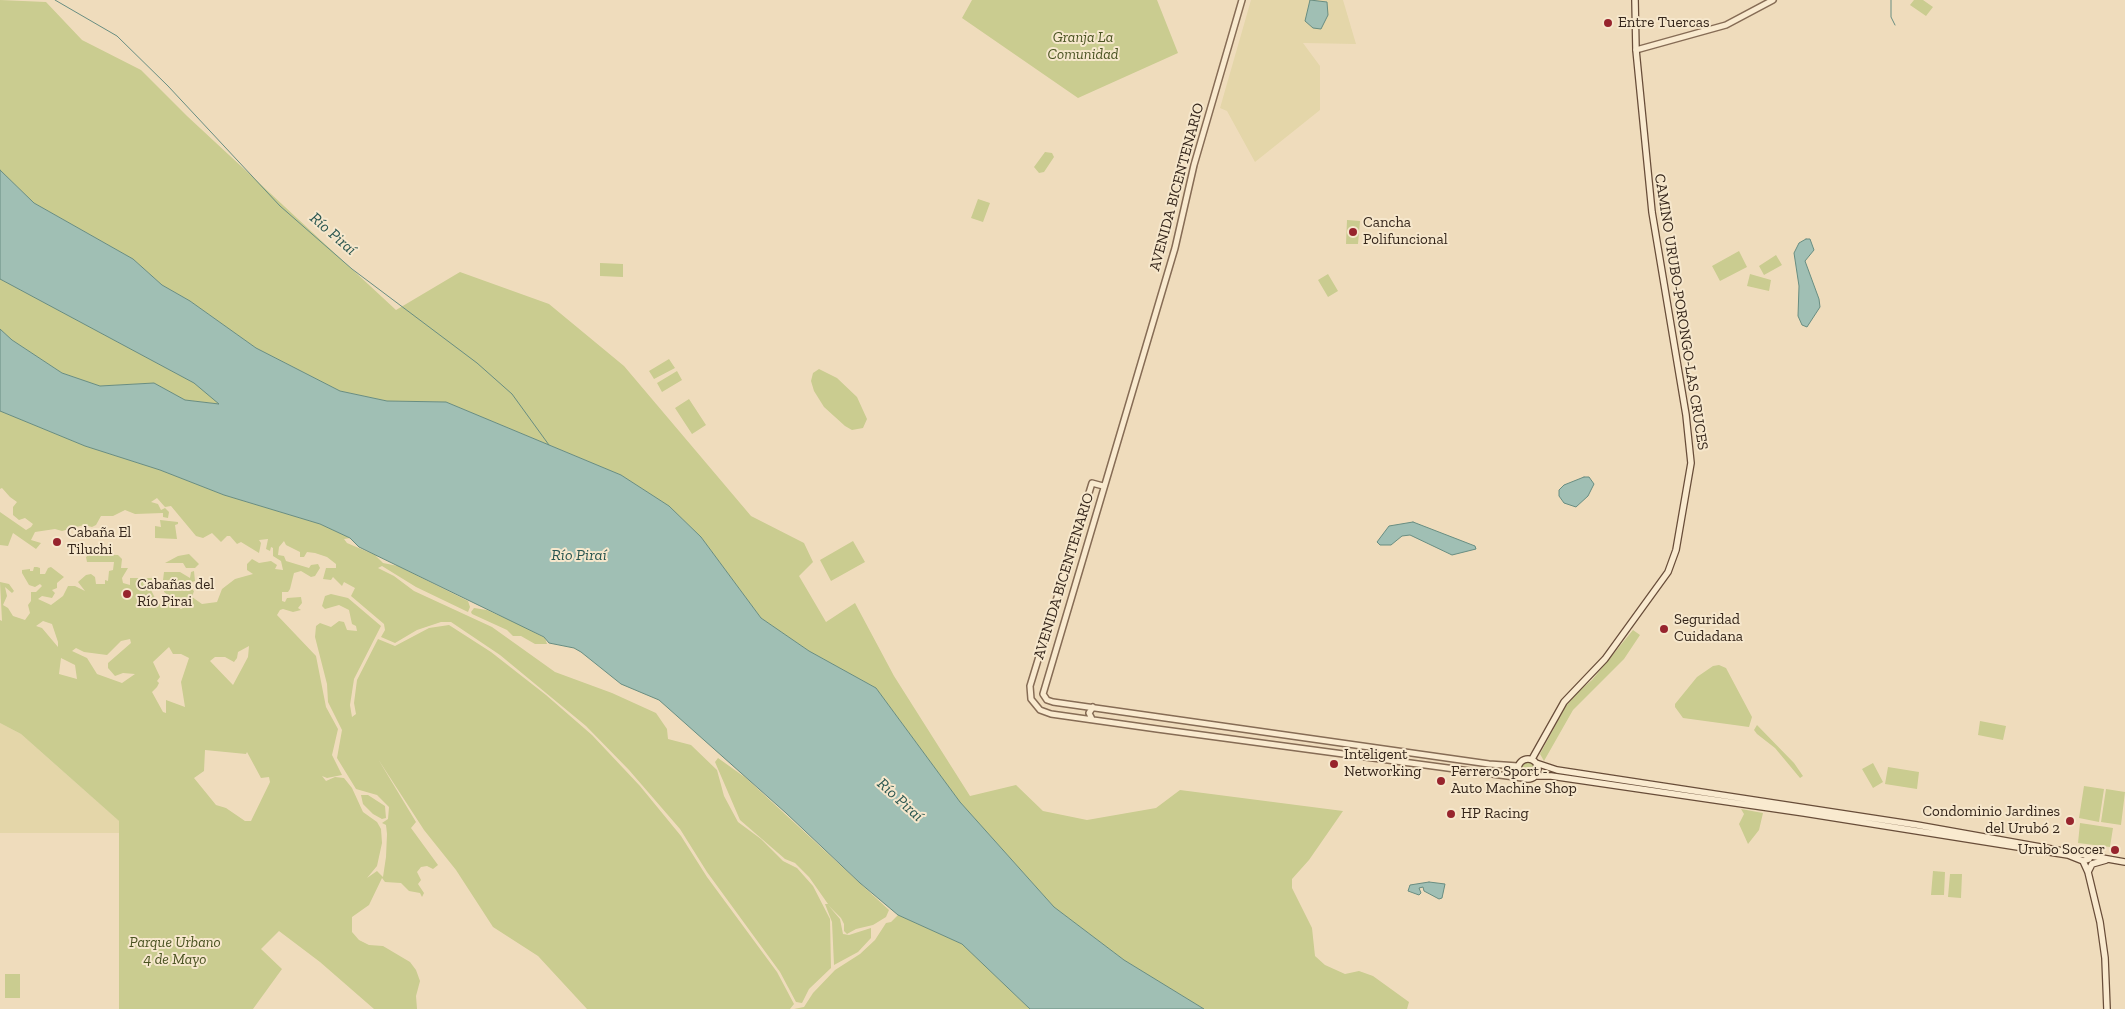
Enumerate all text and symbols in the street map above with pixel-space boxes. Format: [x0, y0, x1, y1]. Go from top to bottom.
place label: Entre Tuercas [1618, 14, 1710, 32]
marker: Entre Tuercas [1602, 17, 1614, 29]
park label: Granja La Comunidad [1048, 29, 1118, 64]
street label: AVENIDA BICENTENARIO [1146, 101, 1208, 273]
street label: CAMINO URUBO-PORONGO-LAS CRUCES [1650, 173, 1712, 451]
water label: Río Piraí [306, 209, 360, 259]
place label: Cancha Polifuncional [1363, 214, 1448, 249]
marker: Cancha Polifuncional [1347, 226, 1359, 238]
street label: AVENIDA BICENTENARIO [1030, 491, 1098, 661]
place label: Cabaña El Tiluchi [67, 524, 131, 559]
marker: Cabaña El Tiluchi [51, 536, 63, 548]
water label: Río Piraí [551, 545, 607, 565]
place label: Cabañas del Río Pirai [137, 576, 214, 611]
marker: Cabañas del Río Pirai [121, 588, 133, 600]
place label: Seguridad Cuidadana [1674, 611, 1743, 646]
marker: Seguridad Cuidadana [1658, 623, 1670, 635]
place label: Inteligent Networking [1344, 746, 1421, 781]
marker: Inteligent Networking [1328, 758, 1340, 770]
place label: Ferrero Sport - Auto Machine Shop [1451, 763, 1577, 798]
water label: Río Piraí [873, 774, 927, 826]
marker: Ferrero Sport - Auto Machine Shop [1435, 775, 1447, 787]
place label: Condominio Jardines del Urubó 2 [1922, 803, 2060, 838]
place label: HP Racing [1461, 805, 1529, 823]
marker: HP Racing [1445, 808, 1457, 820]
marker: Condominio Jardines del Urubó 2 [2064, 815, 2076, 827]
place label: Urubo Soccer [2018, 841, 2105, 859]
marker: Urubo Soccer [2109, 844, 2121, 856]
park label: Parque Urbano 4 de Mayo [129, 934, 221, 969]

